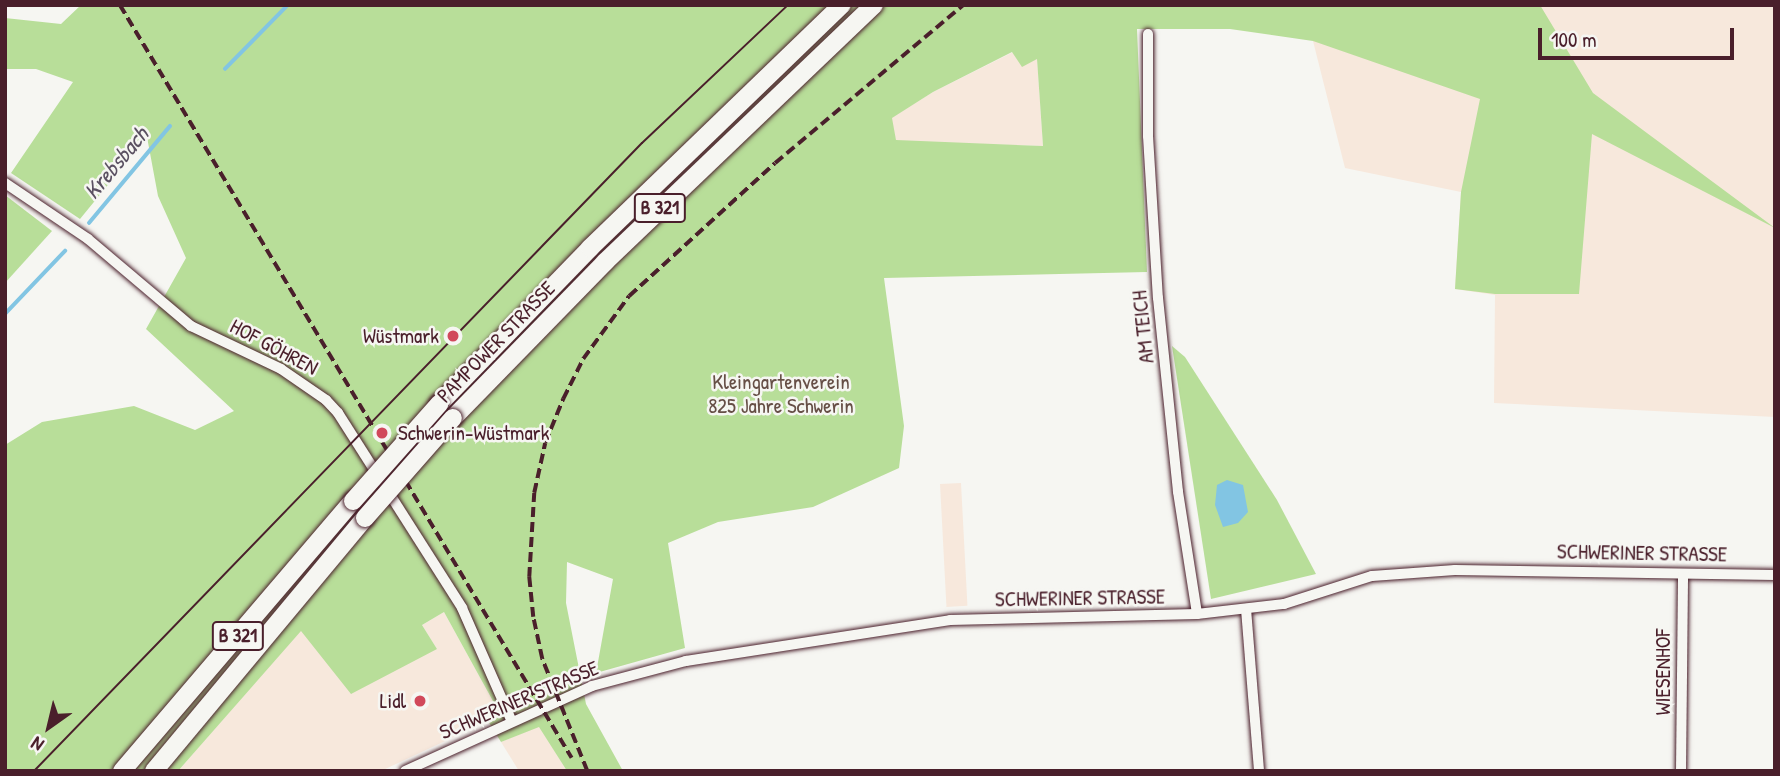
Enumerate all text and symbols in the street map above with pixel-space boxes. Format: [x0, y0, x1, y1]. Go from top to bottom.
scale bar [1542, 14, 1738, 58]
text: 100 m [1551, 25, 1597, 54]
water label: Krebsbach [78, 121, 154, 205]
road number: B 321 [634, 192, 686, 224]
street label: PAMPOWER STRASSE [432, 276, 560, 408]
street label: AM TEICH [1127, 289, 1159, 365]
street label: HOF GÖHREN [226, 313, 322, 381]
place label: Wüstmark [363, 323, 439, 349]
marker: Wüstmark [445, 328, 461, 344]
park label: Kleingartenverein 825 Jahre Schwerin [708, 369, 854, 419]
place label: Schwerin-Wüstmark [398, 420, 549, 446]
marker: Schwerin-Wüstmark [372, 423, 392, 443]
street label: SCHWERINER STRASSE [1557, 539, 1727, 567]
street label: SCHWERINER STRASSE [995, 584, 1165, 612]
road number: B 321 [212, 621, 264, 652]
street label: WIESENHOF [1650, 629, 1676, 715]
street label: SCHWERINER STRASSE [436, 655, 602, 745]
place label: Lidl [380, 688, 406, 714]
north arrow [14, 692, 84, 762]
marker: Lidl [412, 693, 428, 709]
text: N [26, 731, 49, 758]

